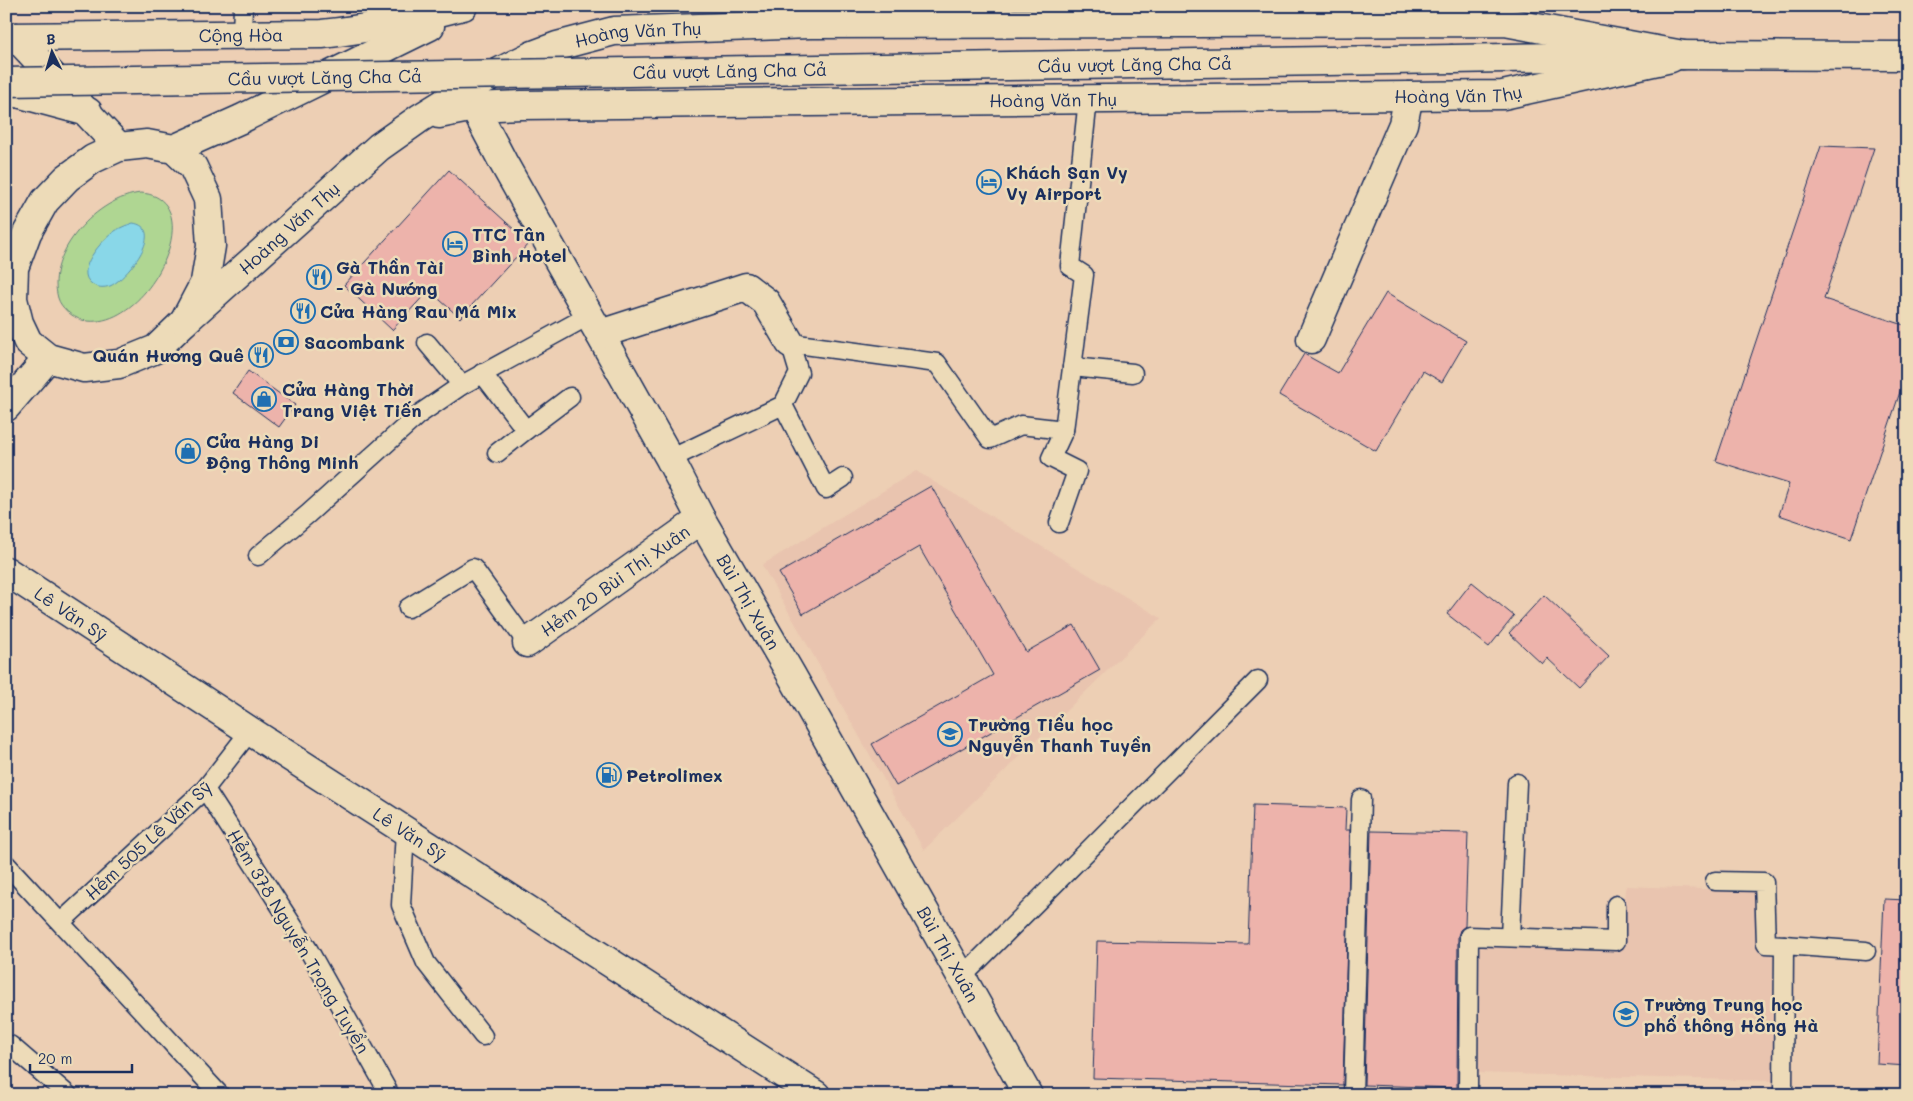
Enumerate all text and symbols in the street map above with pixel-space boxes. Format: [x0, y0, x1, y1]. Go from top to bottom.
street label: Hoàng Văn Thụ [572, 16, 702, 53]
street label: Cộng Hòa [199, 22, 283, 47]
north arrow [28, 28, 78, 78]
text: B [45, 29, 56, 48]
street label: Cầu vượt Lăng Cha Cả [1037, 51, 1232, 78]
street label: Cầu vượt Lăng Cha Cả [633, 57, 827, 84]
street label: Cầu vượt Lăng Cha Cả [228, 63, 422, 90]
street label: Hoàng Văn Thụ [1394, 79, 1524, 108]
street label: Hoàng Văn Thụ [989, 87, 1117, 112]
place label: Khách Sạn Vy Vy Airport [1006, 160, 1128, 205]
hotel icon: Khách Sạn Vy Vy Airport [976, 169, 1002, 195]
street label: Hoàng Văn Thụ [233, 176, 345, 280]
place label: TTC Tân Bình Hotel [472, 222, 567, 267]
hotel icon: TTC Tân Bình Hotel [442, 231, 468, 257]
place label: Gà Thần Tài - Gà Nướng [336, 255, 444, 300]
restaurant icon: Gà Thần Tài - Gà Nướng [306, 264, 332, 290]
restaurant icon: Cửa Hàng Rau Má Mix [290, 298, 316, 324]
place label: Cửa Hàng Rau Má Mix [320, 299, 517, 323]
bank icon: Sacombank [273, 329, 299, 355]
place label: Sacombank [304, 330, 405, 354]
restaurant icon: Quán Hương Quê [248, 342, 274, 368]
place label: Quán Hương Quê [93, 343, 244, 367]
place label: Cửa Hàng Thời Trang Việt Tiến [282, 377, 422, 422]
shop icon: Cửa Hàng Thời Trang Việt Tiến [251, 386, 277, 412]
place label: Cửa Hàng Di Động Thông Minh [206, 429, 358, 474]
shop icon: Cửa Hàng Di Động Thông Minh [175, 438, 201, 464]
street label: Hẻm 20 Bùi Thị Xuân [536, 519, 694, 642]
street label: Bùi Thị Xuân [712, 549, 786, 654]
street label: Lê Văn Sỹ [30, 581, 113, 647]
place label: Trường Tiểu học Nguyễn Thanh Tuyền [968, 712, 1151, 757]
school or university icon: Trường Tiểu học Nguyễn Thanh Tuyền [937, 721, 963, 747]
fuel station icon: Petrolimex [596, 762, 622, 788]
place label: Petrolimex [626, 763, 723, 787]
street label: Hẻm 505 Lê Văn Sỹ [80, 775, 216, 905]
street label: Lê Văn Sỹ [369, 801, 451, 866]
street label: Hẻm 378 Nguyễn Trọng Tuyển [222, 824, 376, 1058]
street label: Bùi Thị Xuân [912, 902, 985, 1006]
place label: Trường Trung học phổ thông Hồng Hà [1644, 992, 1819, 1037]
school or university icon: Trường Trung học phổ thông Hồng Hà [1613, 1001, 1639, 1027]
scale bar [30, 1041, 132, 1073]
text: 20 m [38, 1048, 72, 1068]

